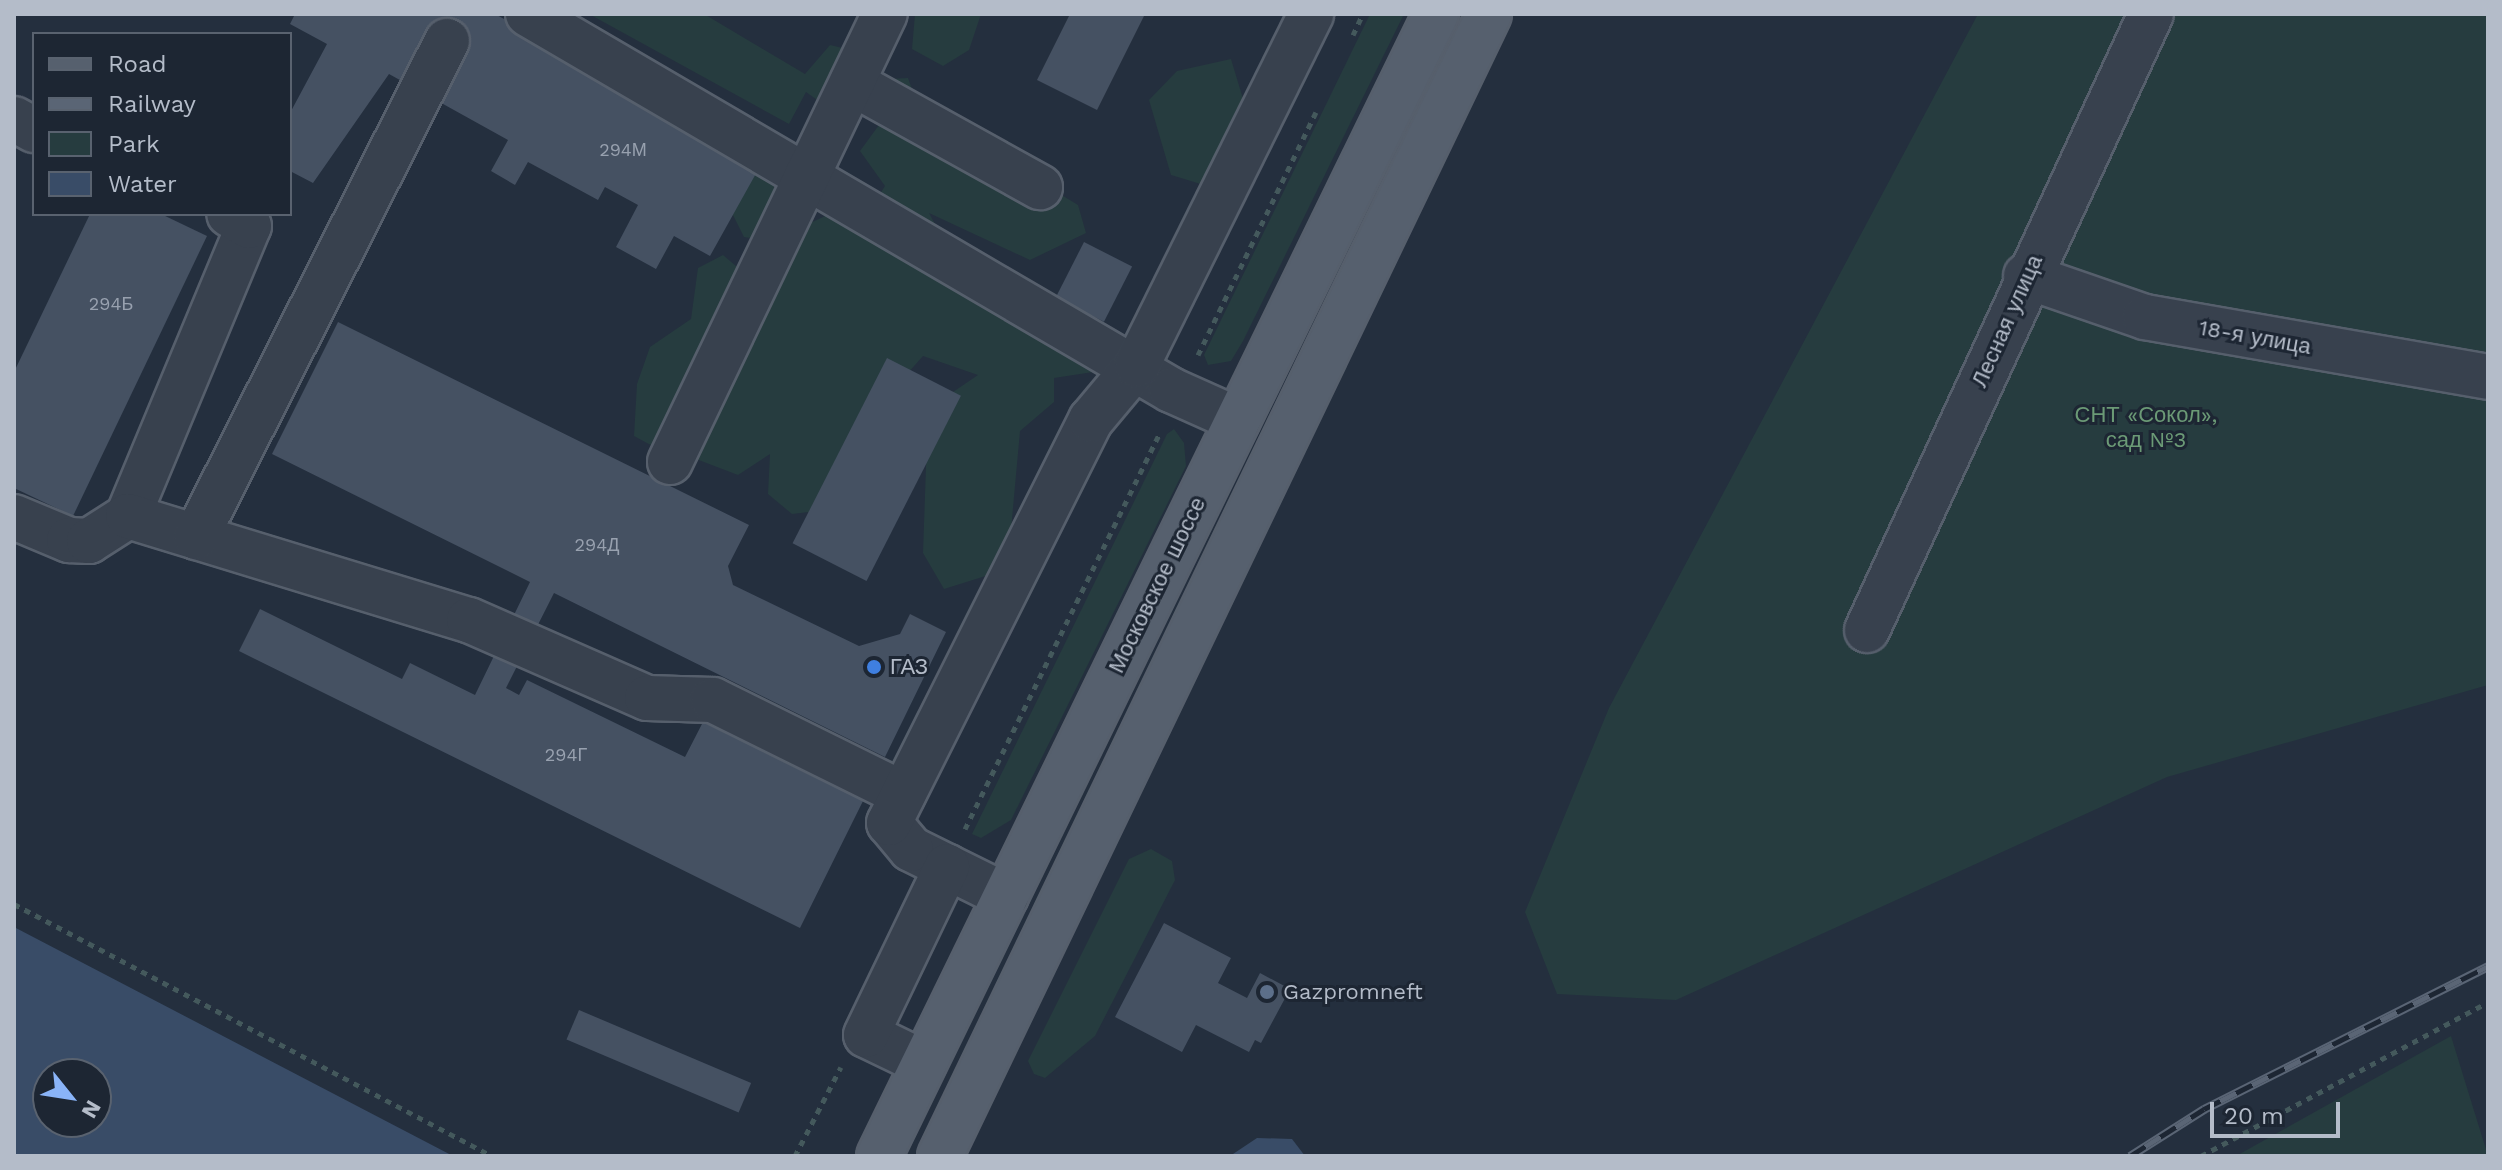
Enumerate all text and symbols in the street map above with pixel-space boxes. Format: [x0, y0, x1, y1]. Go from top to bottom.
legend [32, 32, 292, 216]
text: Road [108, 50, 167, 78]
text: Railway [108, 90, 196, 118]
text: Park [108, 130, 160, 158]
house number: 294М [599, 139, 647, 161]
text: Water [108, 170, 177, 198]
street label: Лесная улица [1966, 251, 2048, 391]
house number: 294Б [89, 293, 133, 315]
street label: 18-я улица [2197, 314, 2313, 360]
park label: СНТ «Сокол», сад №3 [2075, 401, 2217, 452]
street label: Московское шоссе [1103, 493, 1211, 677]
house number: 294Д [575, 534, 619, 556]
place label: ГАЗ [890, 654, 928, 680]
marker: ГАЗ [865, 658, 883, 676]
house number: 294Г [545, 744, 587, 766]
place label: Gazpromneft [1283, 979, 1423, 1005]
marker: Gazpromneft [1258, 983, 1276, 1001]
north arrow [32, 1058, 112, 1138]
scale bar [2214, 1086, 2344, 1136]
text: N [77, 1096, 106, 1123]
text: 20 m [2224, 1102, 2284, 1130]

